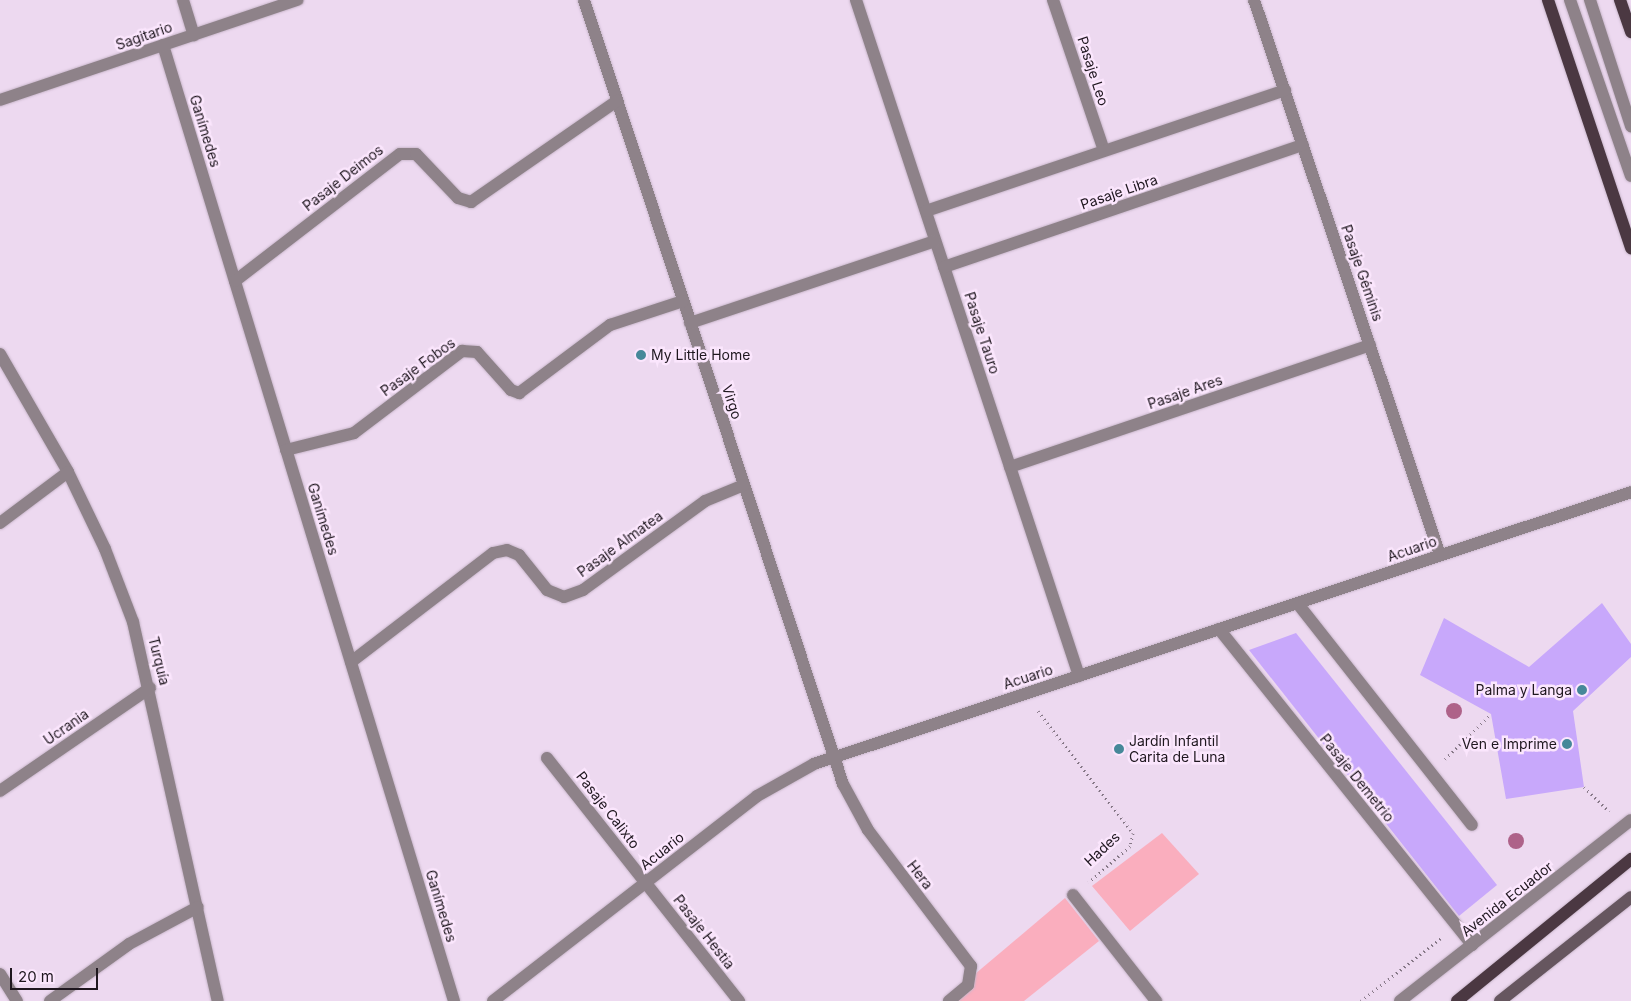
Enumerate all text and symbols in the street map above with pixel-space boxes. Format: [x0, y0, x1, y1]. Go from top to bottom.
street label: Sagitario [114, 19, 174, 53]
street label: Pasaje Leo [1074, 34, 1112, 108]
street label: Ganímedes [186, 93, 224, 169]
street label: Pasaje Deimos [300, 141, 386, 215]
street label: Pasaje Libra [1078, 171, 1160, 213]
street label: Pasaje Géminis [1338, 223, 1386, 323]
street label: Pasaje Tauro [961, 290, 1003, 376]
street label: Pasaje Fobos [377, 334, 459, 400]
place label: My Little Home [651, 347, 750, 363]
marker: My Little Home [635, 349, 647, 361]
street label: Pasaje Ares [1145, 371, 1225, 413]
street label: Virgo [719, 383, 745, 421]
street label: Ganímedes [304, 481, 342, 557]
street label: Pasaje Almatea [574, 507, 666, 581]
street label: Acuario [1385, 533, 1439, 565]
street label: Turquía [145, 635, 173, 687]
street label: Acuario [1001, 661, 1055, 693]
place label: Palma y Langa [1475, 682, 1572, 698]
marker: Palma y Langa [1576, 684, 1588, 696]
street label: Ucrania [40, 705, 92, 749]
street label: Pasaje Demetrio [1316, 731, 1398, 825]
place label: Jardín Infantil Carita de Luna [1129, 733, 1225, 766]
place label: Ven e Imprime [1462, 736, 1557, 752]
marker: Ven e Imprime [1561, 738, 1573, 750]
marker: Jardín Infantil Carita de Luna [1113, 743, 1125, 755]
street label: Pasaje Calixto [573, 768, 643, 852]
street label: Hades [1081, 828, 1123, 870]
street label: Acuario [637, 829, 687, 873]
street label: Hera [904, 857, 936, 893]
street label: Avenida Ecuador [1458, 858, 1556, 940]
street label: Ganímedes [422, 868, 460, 944]
street label: Pasaje Hestia [670, 892, 738, 972]
scale bar [12, 958, 100, 990]
text: 20 m [18, 967, 54, 986]

